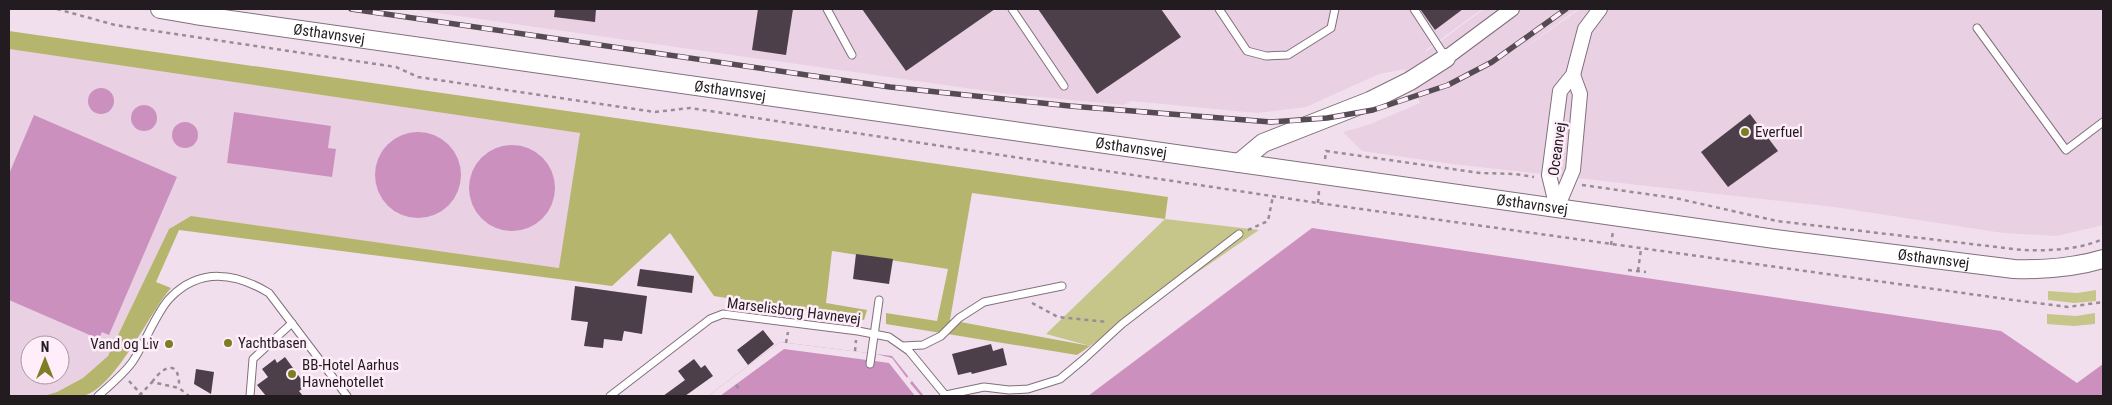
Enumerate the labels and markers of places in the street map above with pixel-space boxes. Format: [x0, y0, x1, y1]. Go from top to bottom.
place label: Everfuel [1755, 123, 1803, 141]
marker: Everfuel [1739, 126, 1751, 138]
place label: Yachtbasen [238, 334, 307, 352]
place label: Vand og Liv [90, 335, 160, 353]
marker: Yachtbasen [222, 337, 234, 349]
marker: Vand og Liv [163, 338, 175, 350]
place label: BB-Hotel Aarhus Havnehotellet [302, 356, 399, 391]
marker: BB-Hotel Aarhus Havnehotellet [286, 368, 298, 380]

